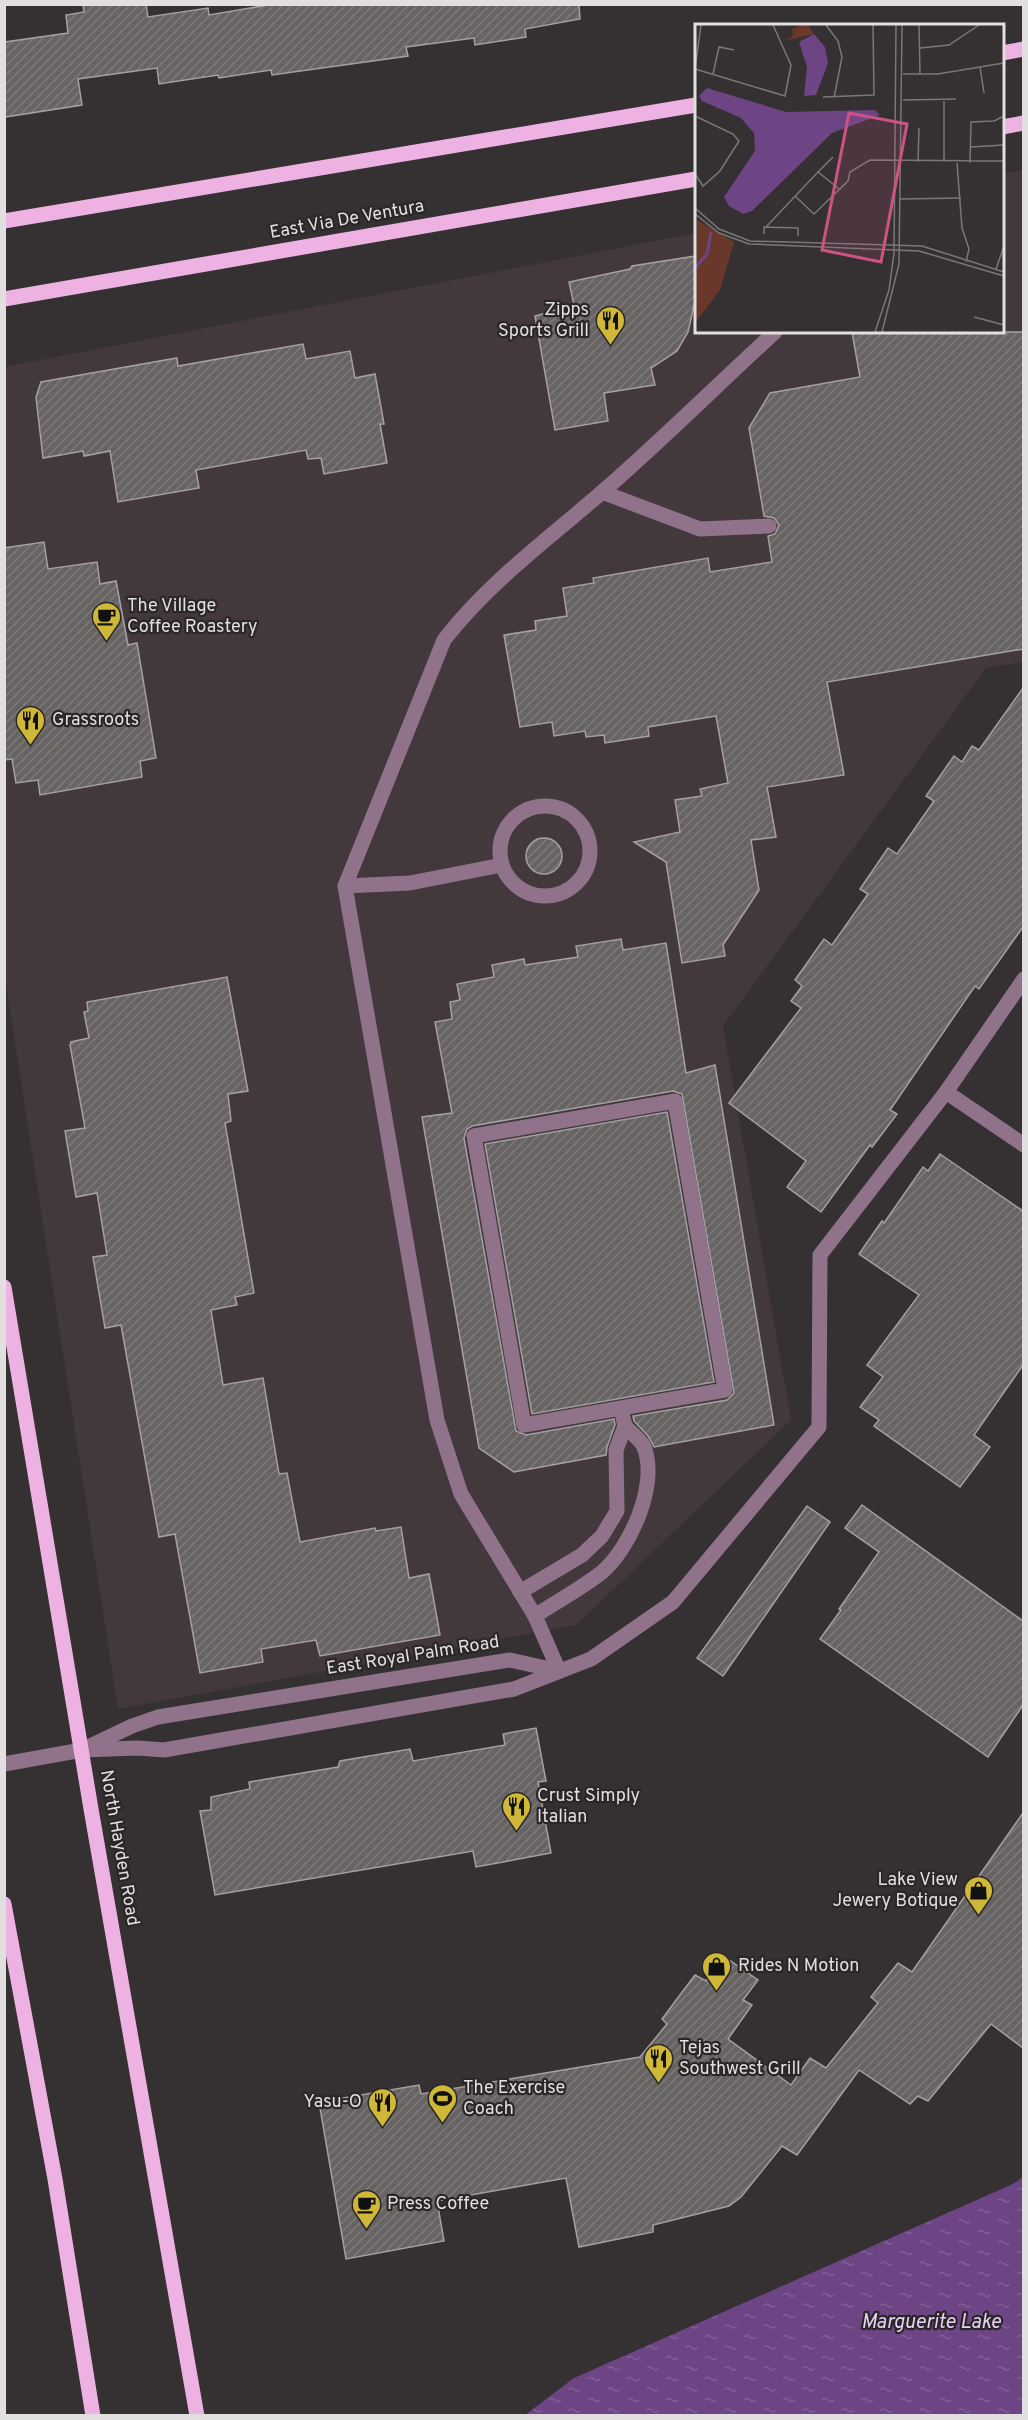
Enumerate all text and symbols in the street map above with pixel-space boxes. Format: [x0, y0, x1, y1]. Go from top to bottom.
inset map [695, 24, 1004, 333]
street label: East Via De Ventura [268, 195, 426, 245]
place label: Zipps Sports Grill [498, 299, 589, 343]
restaurant icon: Zipps Sports Grill [594, 304, 626, 346]
place label: The Village Coffee Roastery [127, 595, 258, 639]
cafe icon: The Village Coffee Roastery [90, 600, 122, 642]
restaurant icon: Grassroots [15, 704, 47, 746]
place label: Grassroots [52, 709, 139, 732]
street label: East Royal Palm Road [325, 1631, 501, 1681]
street label: North Hayden Road [94, 1768, 144, 1928]
place label: Crust Simply Italian [537, 1785, 640, 1829]
restaurant icon: Crust Simply Italian [500, 1790, 532, 1832]
place label: Lake View Jewery Botique [832, 1869, 958, 1913]
shop icon: Lake View Jewery Botique [963, 1874, 995, 1916]
shop icon: Rides N Motion [701, 1950, 733, 1992]
place label: Rides N Motion [738, 1955, 859, 1978]
place label: Tejas Southwest Grill [679, 2037, 801, 2081]
restaurant icon: Tejas Southwest Grill [642, 2042, 674, 2084]
place label: The Exercise Coach [463, 2077, 565, 2121]
sports icon: The Exercise Coach [426, 2082, 458, 2124]
restaurant icon: Yasu-O [367, 2086, 399, 2128]
place label: Yasu-O [304, 2091, 362, 2114]
cafe icon: Press Coffee [350, 2188, 382, 2230]
place label: Press Coffee [387, 2193, 489, 2216]
water label: Marguerite Lake [861, 2310, 1001, 2336]

